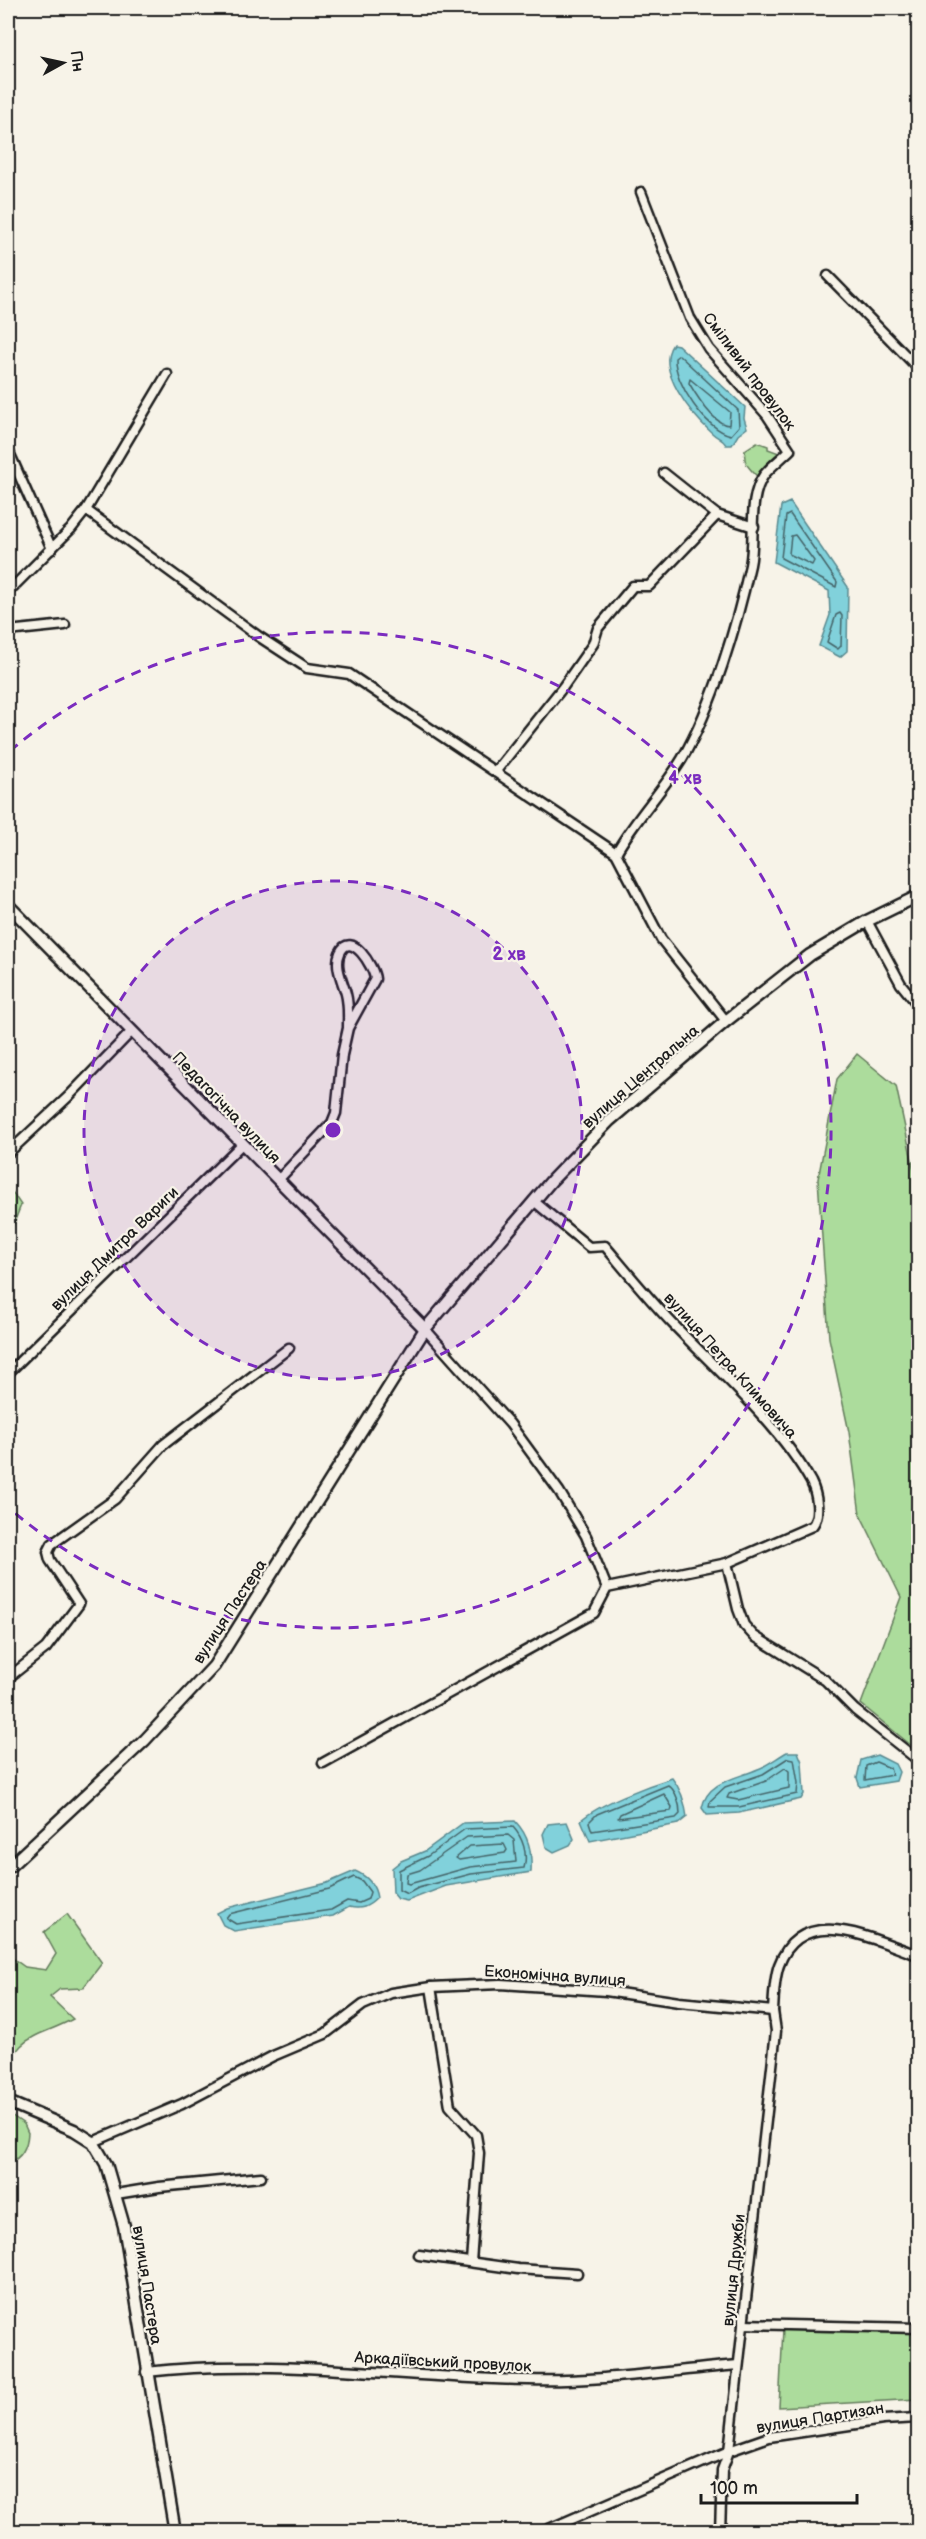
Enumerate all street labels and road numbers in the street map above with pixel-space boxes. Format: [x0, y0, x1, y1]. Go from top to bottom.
street label: Сміливий провулок [698, 309, 800, 435]
street label: вулиця Центральна [579, 1021, 703, 1133]
street label: Педагогічна вулиця [168, 1048, 284, 1168]
street label: вулиця Дмитра Вариги [47, 1183, 183, 1315]
street label: вулиця Петра Климовича [659, 1289, 801, 1443]
street label: вулиця Пастера [189, 1556, 271, 1668]
street label: Економічна вулиця [483, 1962, 627, 1991]
street label: вулиця Дружби [719, 2213, 750, 2327]
street label: вулиця Пастера [128, 2224, 165, 2347]
street label: Аркадіївський провулок [353, 2348, 532, 2377]
street label: вулиця Партизан [755, 2399, 885, 2438]

